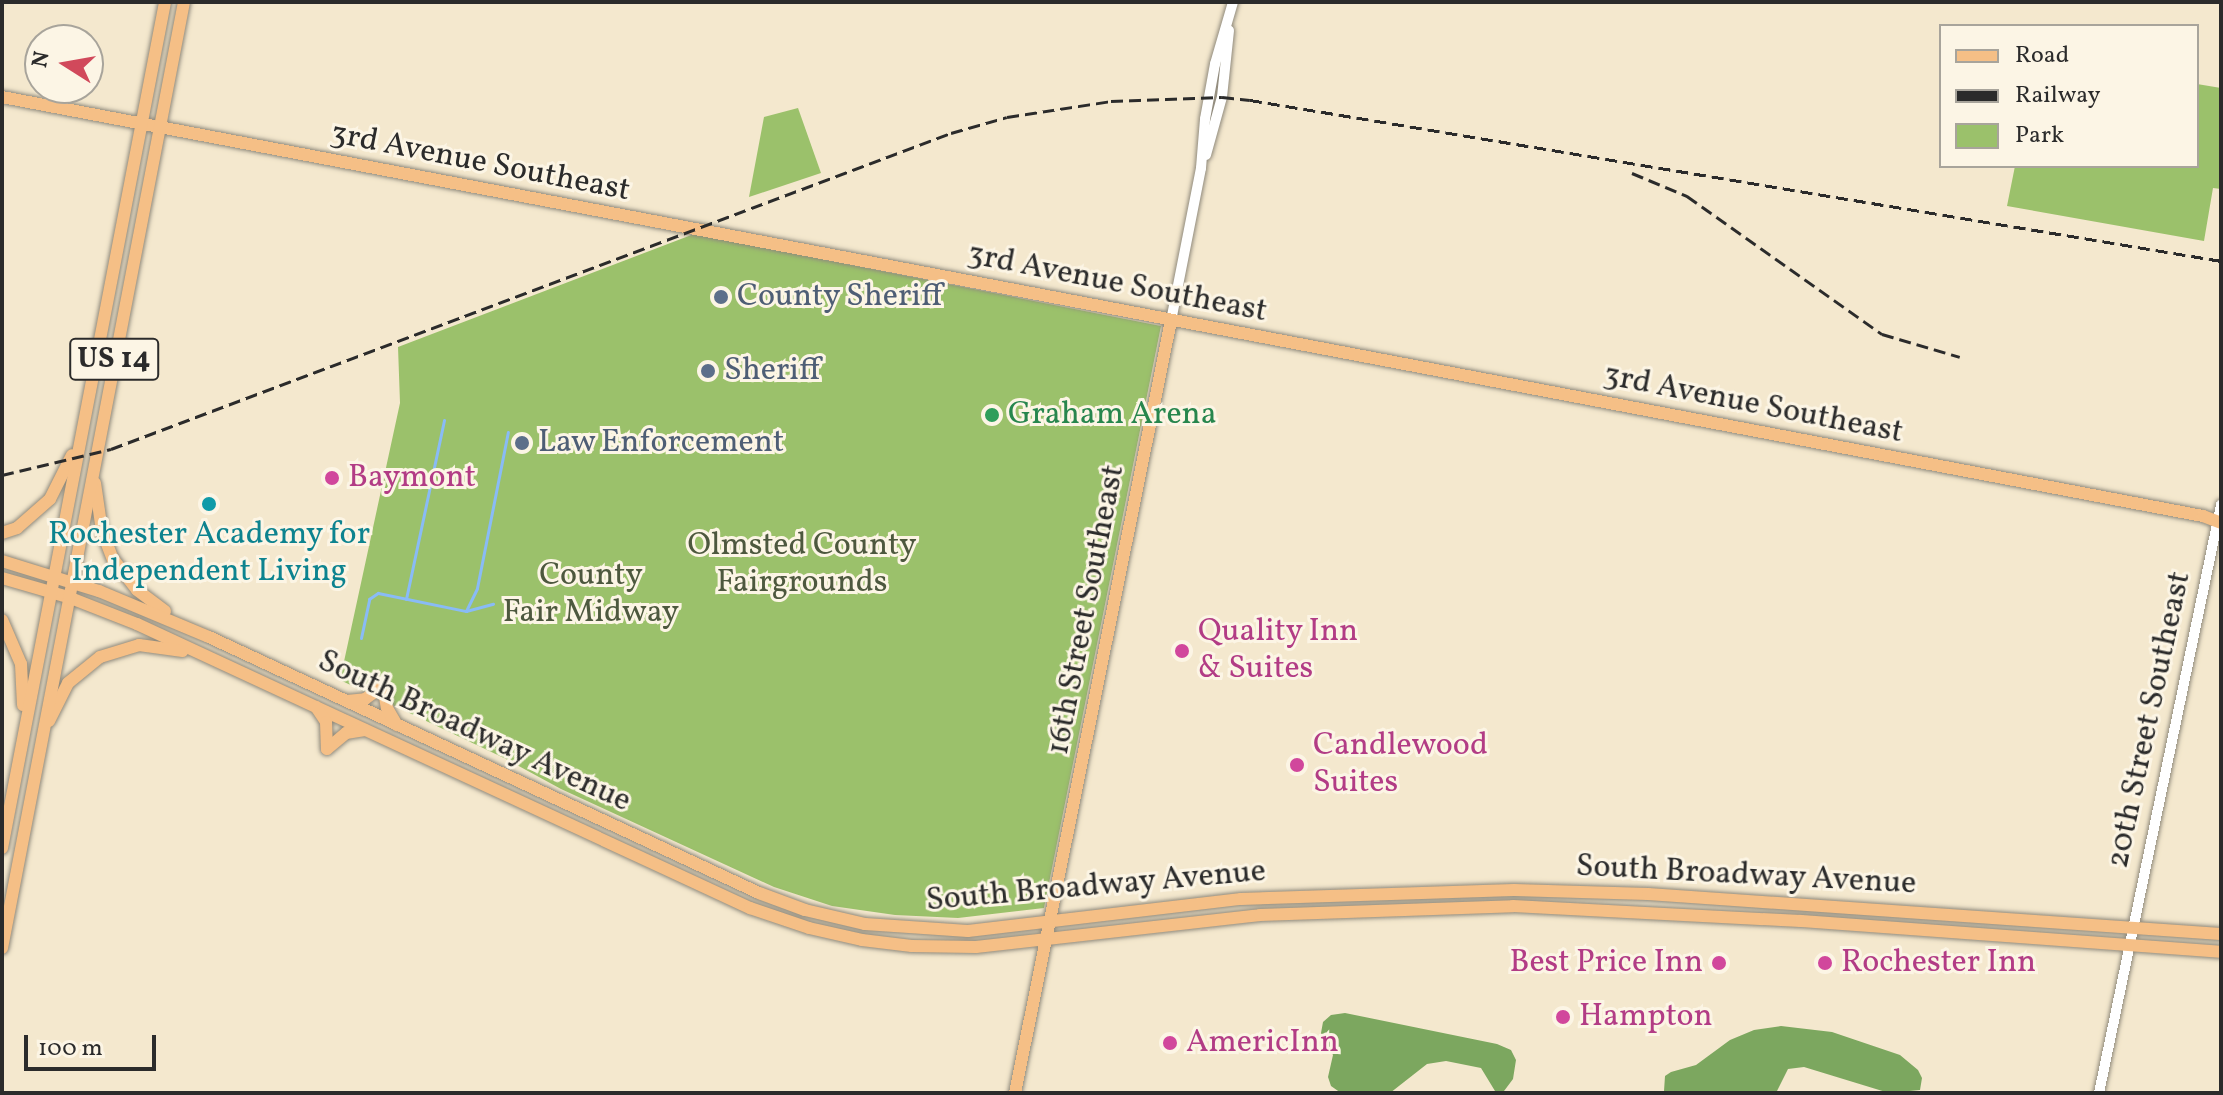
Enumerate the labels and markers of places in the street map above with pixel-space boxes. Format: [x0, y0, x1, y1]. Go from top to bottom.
place label: County Sheriff [737, 278, 943, 316]
marker: County Sheriff [712, 288, 730, 306]
place label: Sheriff [724, 352, 820, 390]
marker: Sheriff [699, 362, 717, 380]
place label: Graham Arena [1008, 396, 1217, 434]
marker: Graham Arena [983, 406, 1001, 424]
place label: Law Enforcement [538, 424, 785, 462]
marker: Law Enforcement [513, 434, 531, 452]
place label: Baymont [348, 459, 476, 497]
marker: Baymont [323, 469, 341, 487]
marker: Rochester Academy for Independent Living [200, 495, 218, 513]
place label: Rochester Academy for Independent Living [47, 517, 371, 592]
place label: Quality Inn & Suites [1198, 614, 1359, 689]
marker: Quality Inn & Suites [1173, 642, 1191, 660]
place label: Candlewood Suites [1313, 728, 1488, 803]
marker: Candlewood Suites [1288, 756, 1306, 774]
place label: Best Price Inn [1510, 944, 1703, 982]
place label: Rochester Inn [1841, 944, 2036, 982]
marker: Best Price Inn [1710, 954, 1728, 972]
marker: Rochester Inn [1816, 954, 1834, 972]
place label: Hampton [1579, 998, 1713, 1036]
marker: Hampton [1554, 1008, 1572, 1026]
place label: AmericInn [1186, 1024, 1339, 1062]
marker: AmericInn [1161, 1034, 1179, 1052]

